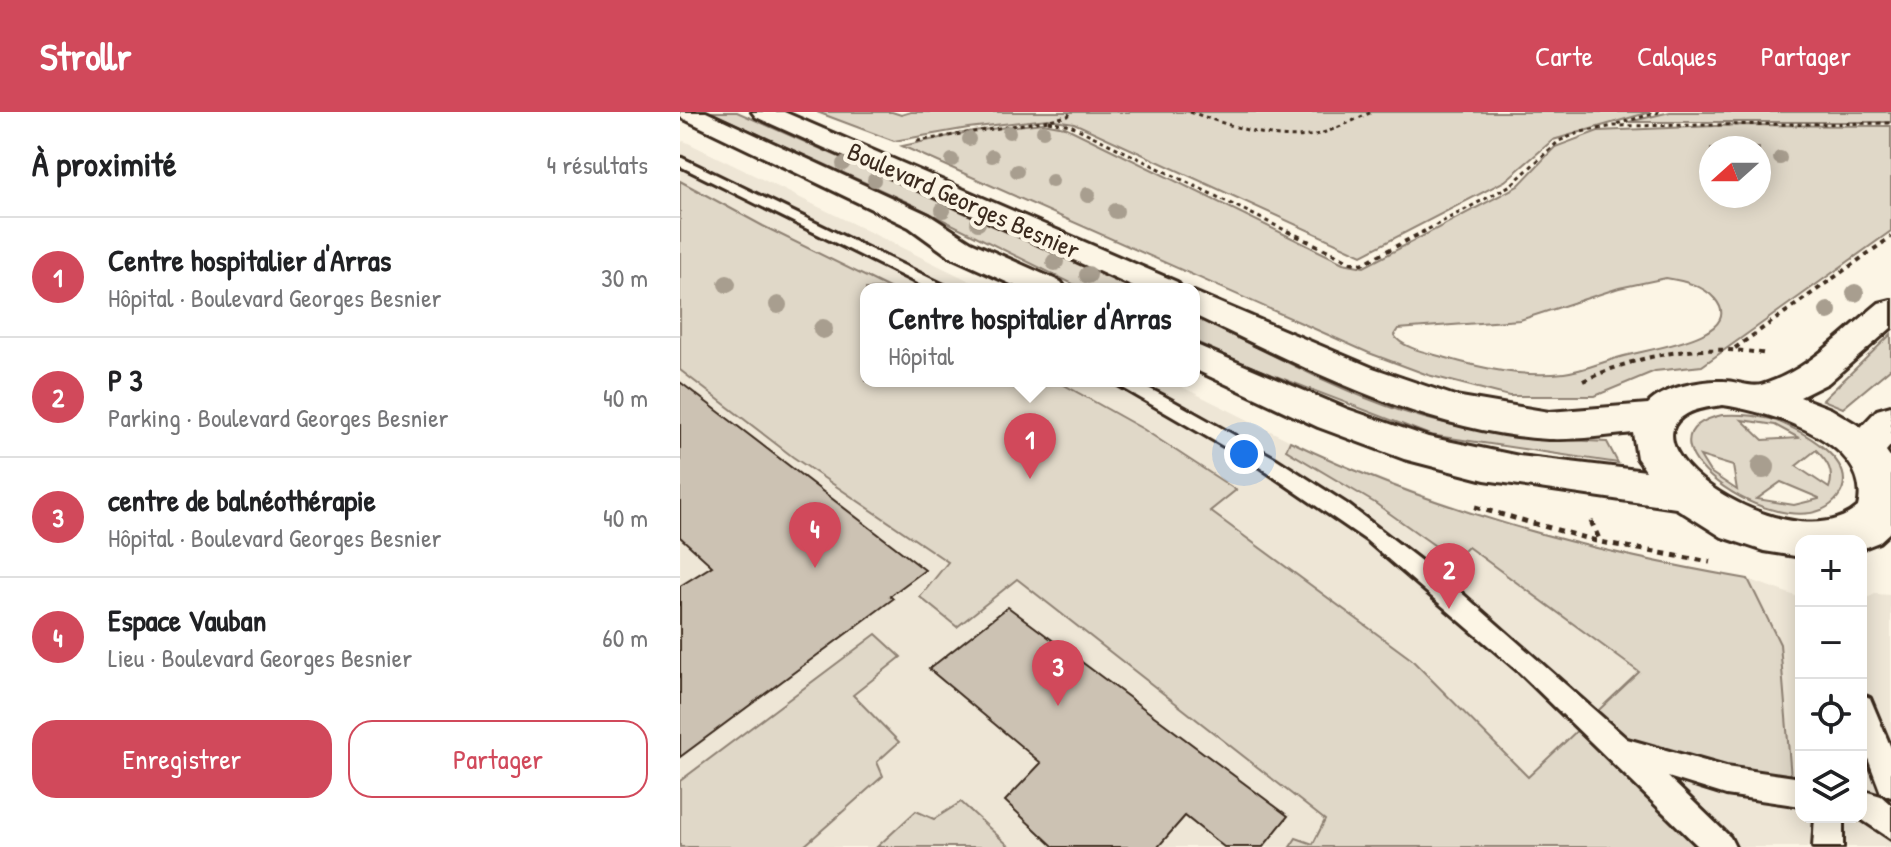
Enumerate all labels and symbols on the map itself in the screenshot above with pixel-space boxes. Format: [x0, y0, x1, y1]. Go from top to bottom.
street label: Boulevard Georges Besnier [842, 133, 1086, 267]
north arrow [1699, 136, 1771, 208]
pin: 1 [1004, 413, 1056, 479]
your location [1224, 434, 1264, 474]
pin: 4 [789, 502, 841, 568]
pin: 2 [1423, 543, 1475, 609]
pin: 3 [1032, 640, 1084, 706]

